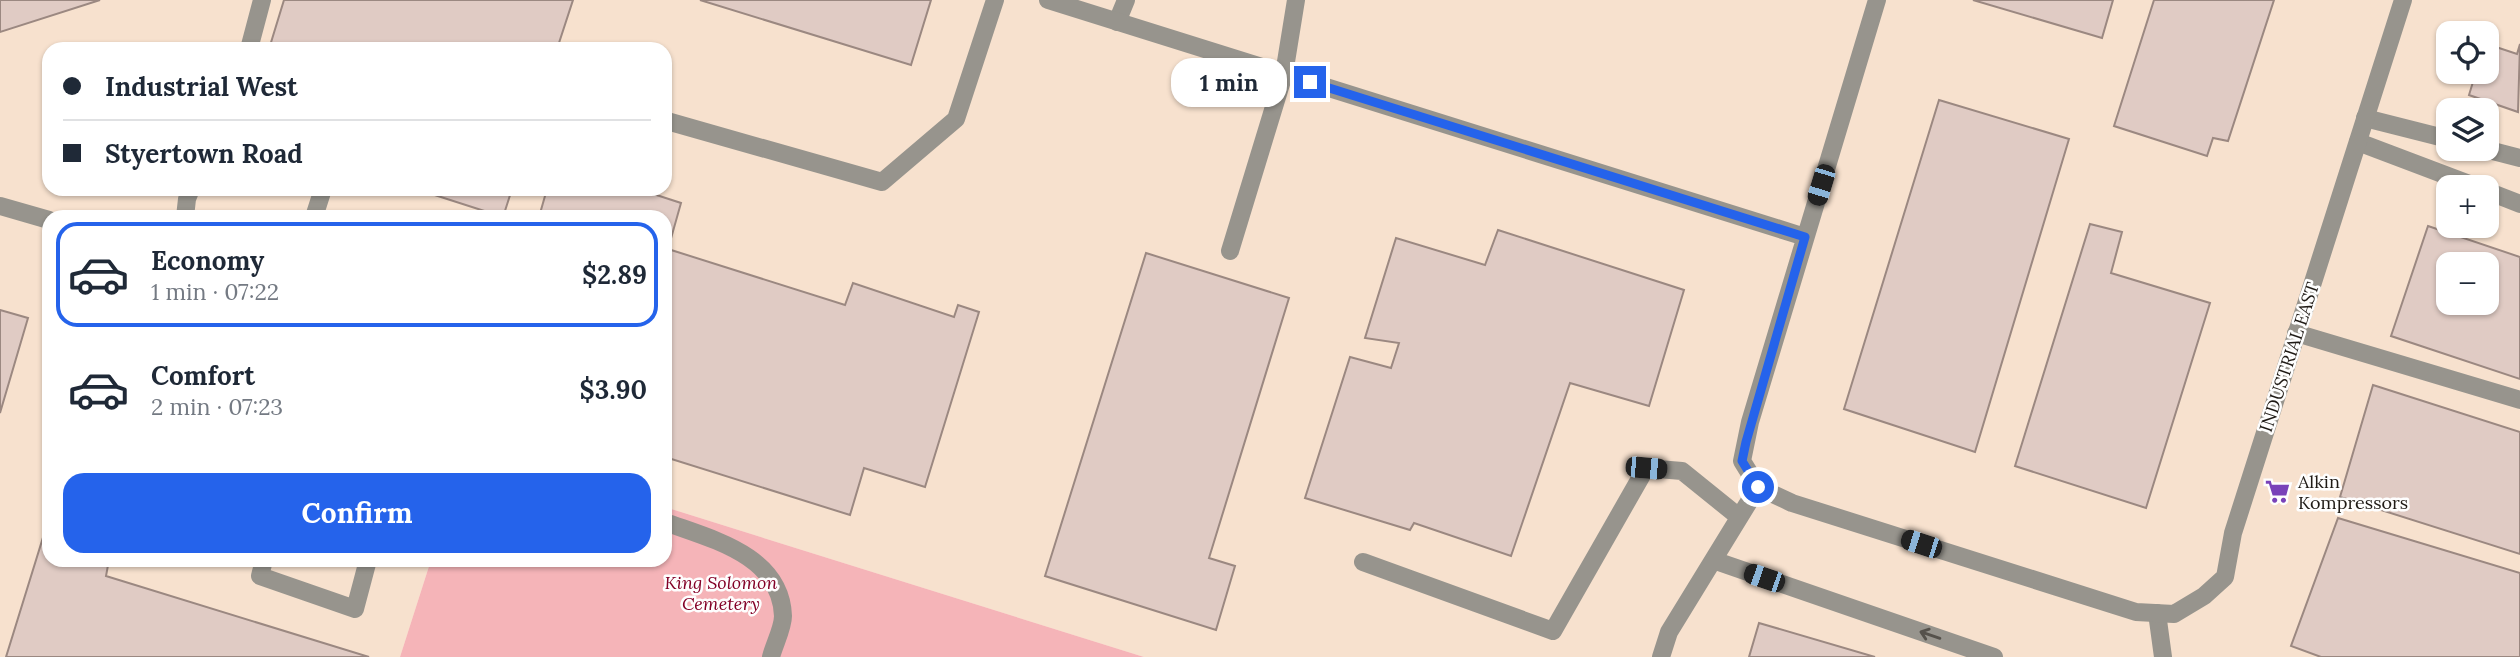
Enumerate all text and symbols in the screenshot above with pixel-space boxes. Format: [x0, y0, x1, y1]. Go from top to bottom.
map controls [2436, 21, 2499, 315]
button: locate [2436, 21, 2499, 84]
callout: 1 min [1170, 57, 1286, 106]
route end [1294, 66, 1326, 98]
text: 1 min [1200, 68, 1258, 97]
text: Industrial West [105, 70, 298, 103]
button: layers [2436, 98, 2499, 161]
text: Styertown Road [105, 137, 303, 170]
car [1805, 162, 1838, 208]
button: + [2436, 175, 2499, 238]
icon: car [67, 243, 130, 306]
text: Economy [151, 244, 264, 277]
button: − [2436, 252, 2499, 315]
text: $2.89 [582, 258, 647, 291]
text: 1 min · 07:22 [151, 277, 279, 306]
street label: INDUSTRIAL EAST [2254, 279, 2324, 435]
icon: car [67, 358, 130, 421]
text: Comfort [151, 359, 255, 392]
text: $3.90 [580, 373, 647, 406]
text: 2 min · 07:23 [151, 392, 283, 421]
car [1625, 456, 1668, 480]
place label: Alkin Kompressors [2297, 470, 2408, 514]
route start [1742, 471, 1774, 503]
button: Confirm [63, 473, 651, 553]
supermarket icon: Alkin Kompressors [2264, 477, 2292, 505]
car [1898, 528, 1945, 560]
car [1741, 561, 1788, 595]
park label: King Solomon Cemetery [665, 571, 777, 615]
one-way arrow [1919, 628, 1941, 640]

